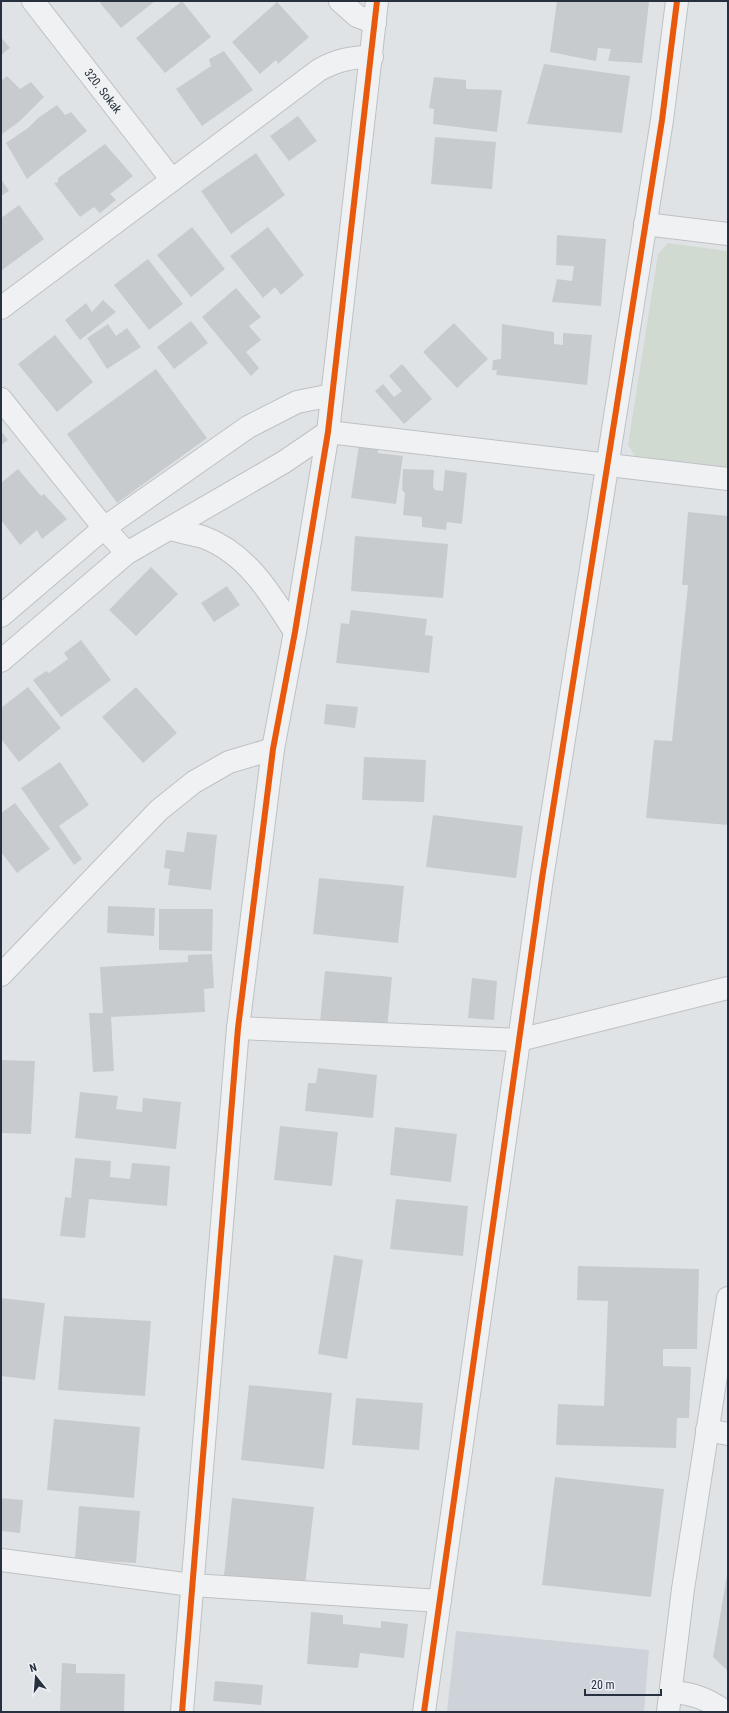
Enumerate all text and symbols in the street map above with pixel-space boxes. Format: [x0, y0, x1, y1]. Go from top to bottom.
street label: 320. Sokak [81, 66, 125, 117]
north arrow [16, 1657, 56, 1697]
text: N [28, 1661, 39, 1675]
scale bar [585, 1671, 661, 1697]
text: 20 m [591, 1678, 615, 1692]

